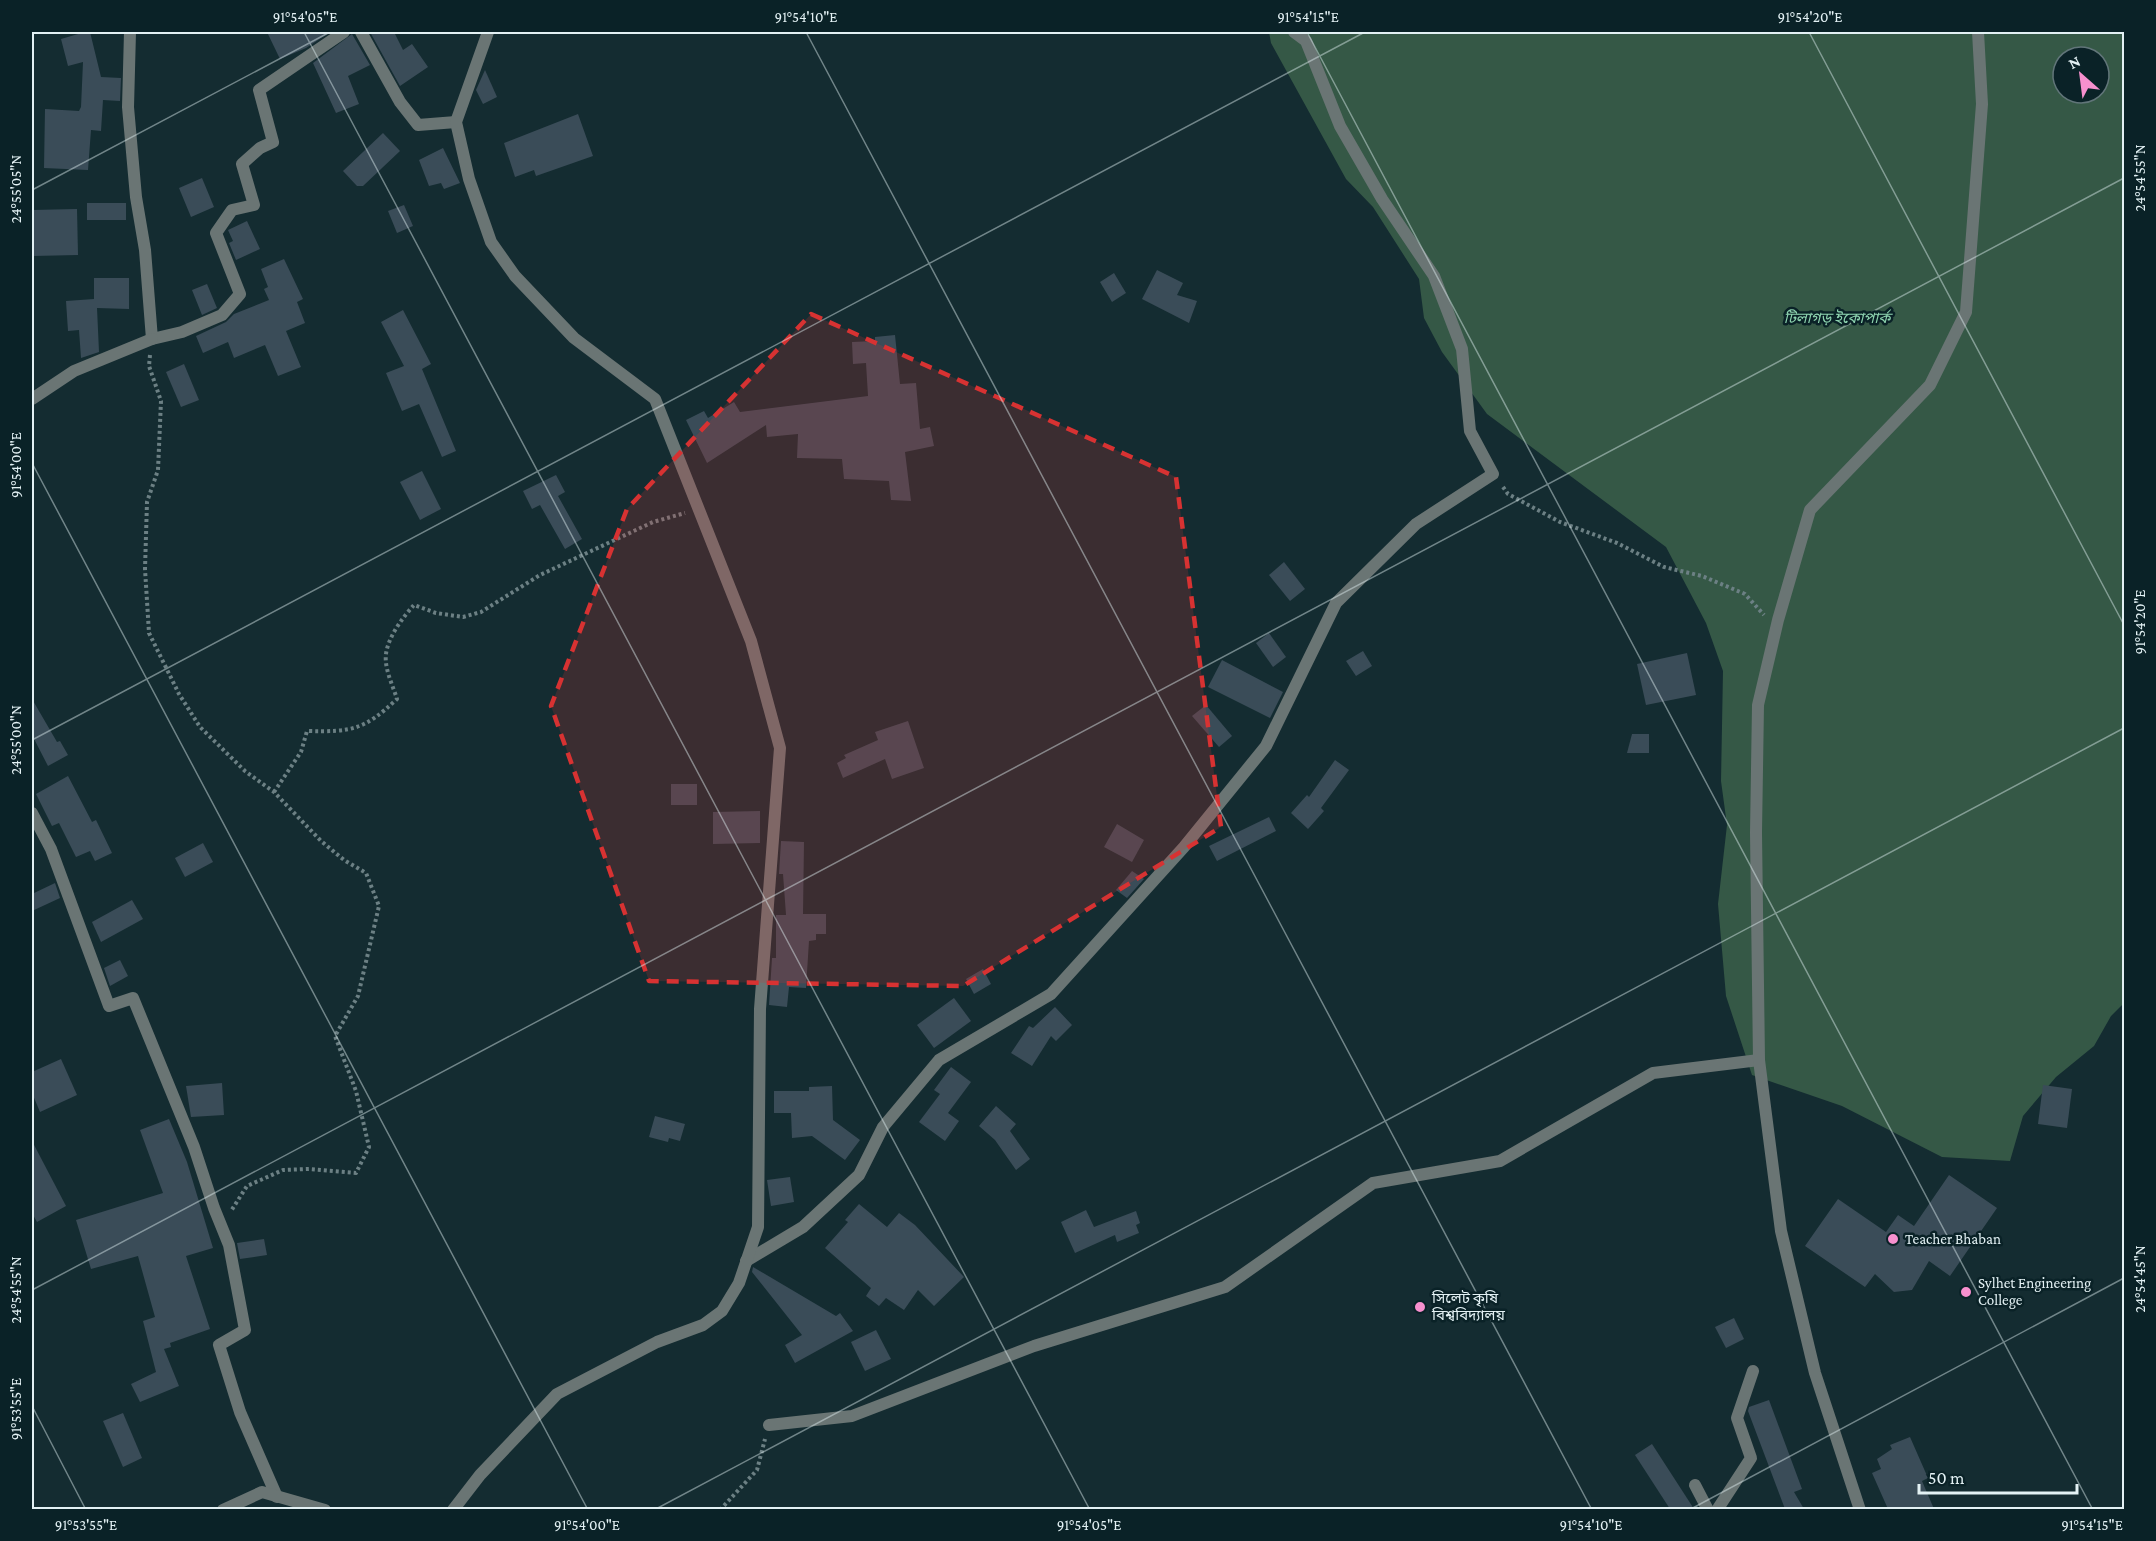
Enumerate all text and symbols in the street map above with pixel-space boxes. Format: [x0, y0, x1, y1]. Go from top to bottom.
text: 91°54'05"E [273, 9, 337, 25]
text: 91°54'10"E [775, 9, 837, 25]
text: 91°54'15"E [1277, 9, 1339, 25]
text: 91°54'20"E [1778, 9, 1842, 25]
north arrow [2051, 45, 2111, 105]
text: N [2065, 52, 2083, 72]
text: 24°54'55"N [2132, 144, 2148, 212]
text: 24°55'05"N [8, 155, 24, 223]
park label: টিলাগড় ইকোপার্ক [1784, 309, 1893, 326]
text: 91°54'00"E [8, 432, 24, 498]
text: 91°54'20"E [2132, 590, 2148, 654]
text: 24°55'00"N [8, 705, 24, 775]
place label: Teacher Bhaban [1905, 1231, 2001, 1247]
marker: Teacher Bhaban [1886, 1232, 1900, 1246]
text: 24°54'45"N [2132, 1245, 2148, 1313]
text: 24°54'55"N [8, 1256, 24, 1324]
place label: Sylhet Engineering College [1978, 1275, 2091, 1309]
marker: Sylhet Engineering College [1959, 1285, 1973, 1299]
place label: সিলেট কৃষি বিশ্ববিদ্যালয় [1431, 1290, 1505, 1323]
marker: সিলেট কৃষি বিশ্ববিদ্যালয় [1413, 1300, 1427, 1314]
text: 91°53'55"E [8, 1378, 24, 1440]
scale bar [1919, 1457, 2076, 1495]
text: 50 m [1928, 1468, 1965, 1488]
text: 91°53'55"E [55, 1517, 117, 1533]
text: 91°54'00"E [554, 1517, 620, 1533]
text: 91°54'05"E [1057, 1517, 1121, 1533]
text: 91°54'10"E [1560, 1517, 1622, 1533]
text: 91°54'15"E [2061, 1517, 2123, 1533]

